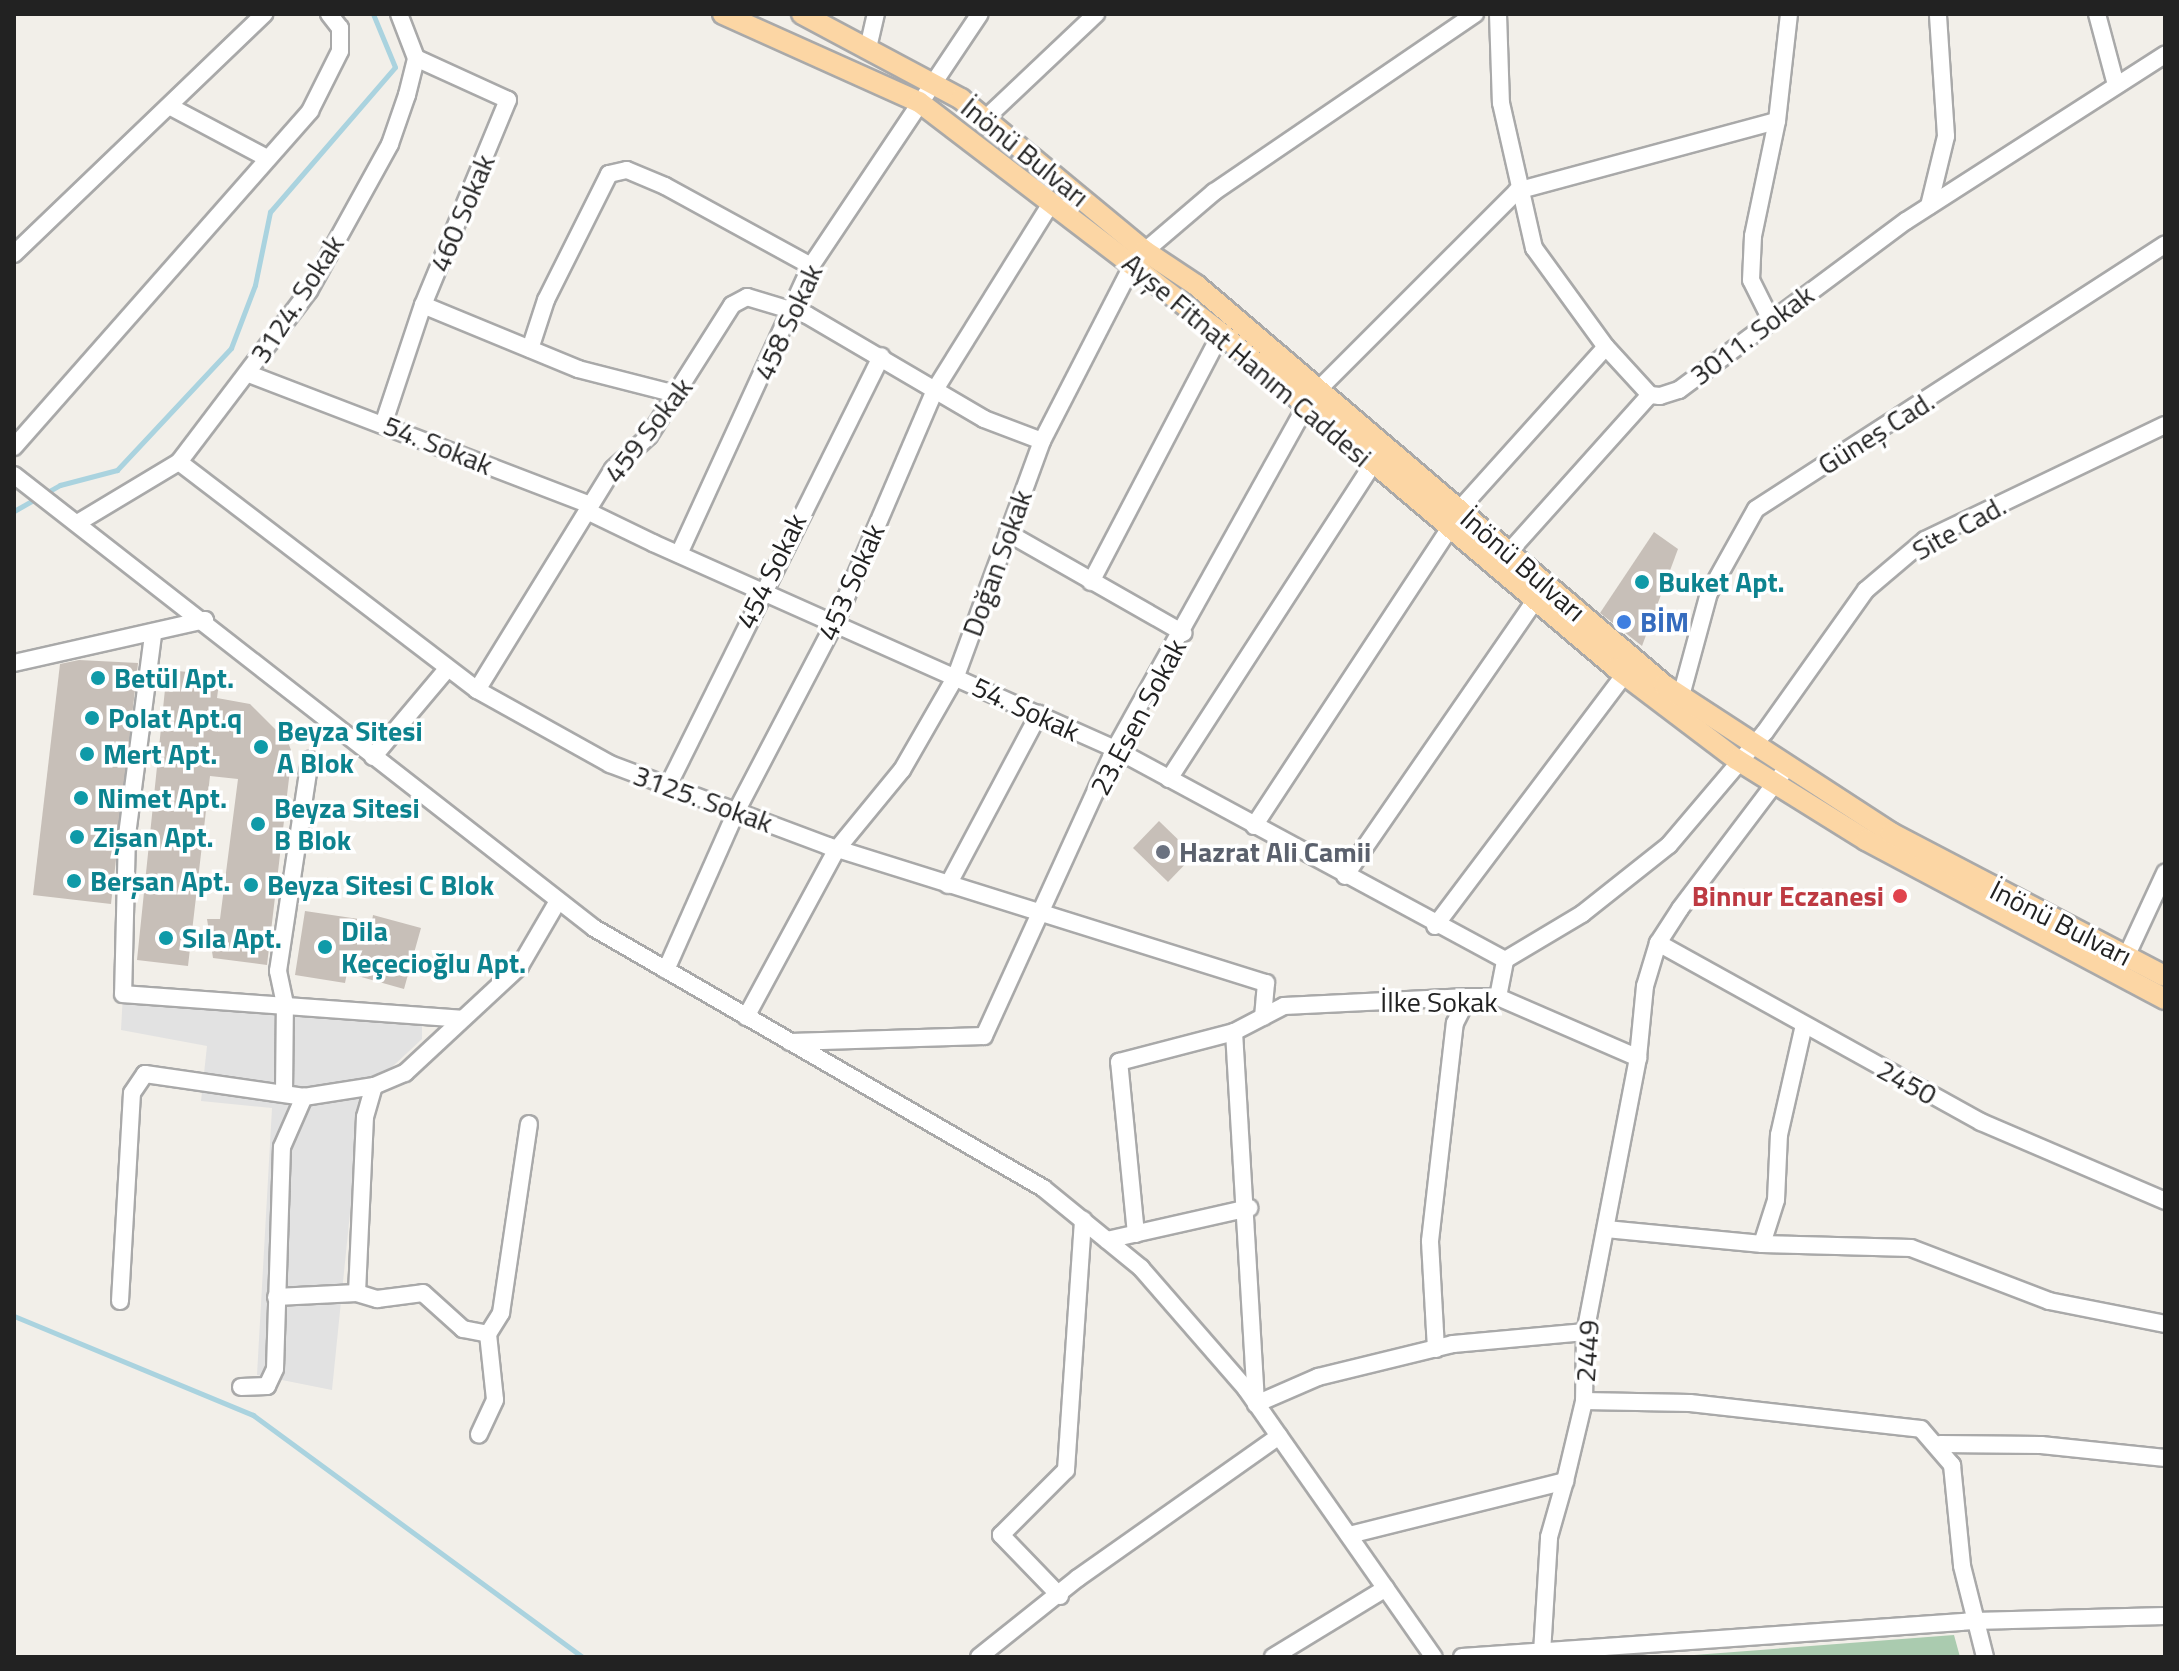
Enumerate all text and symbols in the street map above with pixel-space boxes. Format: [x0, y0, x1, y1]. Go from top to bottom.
street label: İnönü Bulvarı [954, 90, 1096, 214]
street label: 460 Sokak [422, 149, 502, 277]
street label: 3124. Sokak [243, 229, 351, 369]
street label: Ayşe Fitnat Hanım Caddesi [1116, 246, 1378, 474]
street label: 458 Sokak [747, 259, 829, 385]
street label: 3011. Sokak [1684, 278, 1820, 392]
street label: 459 Sokak [597, 371, 699, 489]
street label: Güneş Cad. [1812, 384, 1940, 482]
street label: 54. Sokak [379, 408, 497, 482]
street label: Doğan Sokak [955, 485, 1039, 641]
street label: Site Cad. [1906, 489, 2012, 567]
street label: İnönü Bulvarı [1454, 502, 1592, 628]
street label: 454 Sokak [729, 508, 813, 634]
street label: 453 Sokak [810, 519, 892, 645]
place label: Buket Apt. [1658, 565, 1785, 599]
marker: Buket Apt. [1633, 573, 1651, 591]
place label: BİM [1640, 605, 1689, 639]
marker: BİM [1615, 613, 1633, 631]
street label: 23.Esen Sokak [1083, 633, 1193, 801]
place label: Betül Apt. [114, 661, 234, 695]
marker: Betül Apt. [89, 669, 107, 687]
street label: 54. Sokak [967, 670, 1085, 748]
place label: Polat Apt.q [108, 701, 242, 735]
marker: Polat Apt.q [83, 709, 101, 727]
place label: Beyza Sitesi A Blok [277, 714, 423, 780]
place label: Mert Apt. [103, 737, 217, 771]
marker: Beyza Sitesi A Blok [252, 738, 270, 756]
marker: Mert Apt. [78, 745, 96, 763]
street label: 3125. Sokak [629, 758, 777, 840]
place label: Nimet Apt. [97, 781, 227, 815]
marker: Nimet Apt. [72, 789, 90, 807]
place label: Beyza Sitesi B Blok [274, 791, 420, 857]
marker: Beyza Sitesi B Blok [249, 815, 267, 833]
place label: Zişan Apt. [93, 820, 214, 854]
marker: Zişan Apt. [68, 828, 86, 846]
place label: Hazrat Ali Camii [1179, 835, 1371, 869]
marker: Hazrat Ali Camii [1154, 843, 1172, 861]
place label: Berşan Apt. [90, 864, 230, 898]
place label: Beyza Sitesi C Blok [267, 868, 494, 902]
marker: Berşan Apt. [65, 872, 83, 890]
street label: İnönü Bulvarı [1985, 873, 2137, 973]
marker: Beyza Sitesi C Blok [242, 876, 260, 894]
place label: Binnur Eczanesi [1692, 879, 1884, 913]
marker: Binnur Eczanesi [1891, 887, 1909, 905]
place label: Dila Keçecioğlu Apt. [341, 914, 526, 980]
place label: Sıla Apt. [182, 921, 282, 955]
marker: Sıla Apt. [157, 929, 175, 947]
marker: Dila Keçecioğlu Apt. [316, 938, 334, 956]
street label: İlke Sokak [1380, 985, 1498, 1019]
street label: 2450 [1871, 1052, 1943, 1112]
street label: 2449 [1568, 1319, 1606, 1383]

